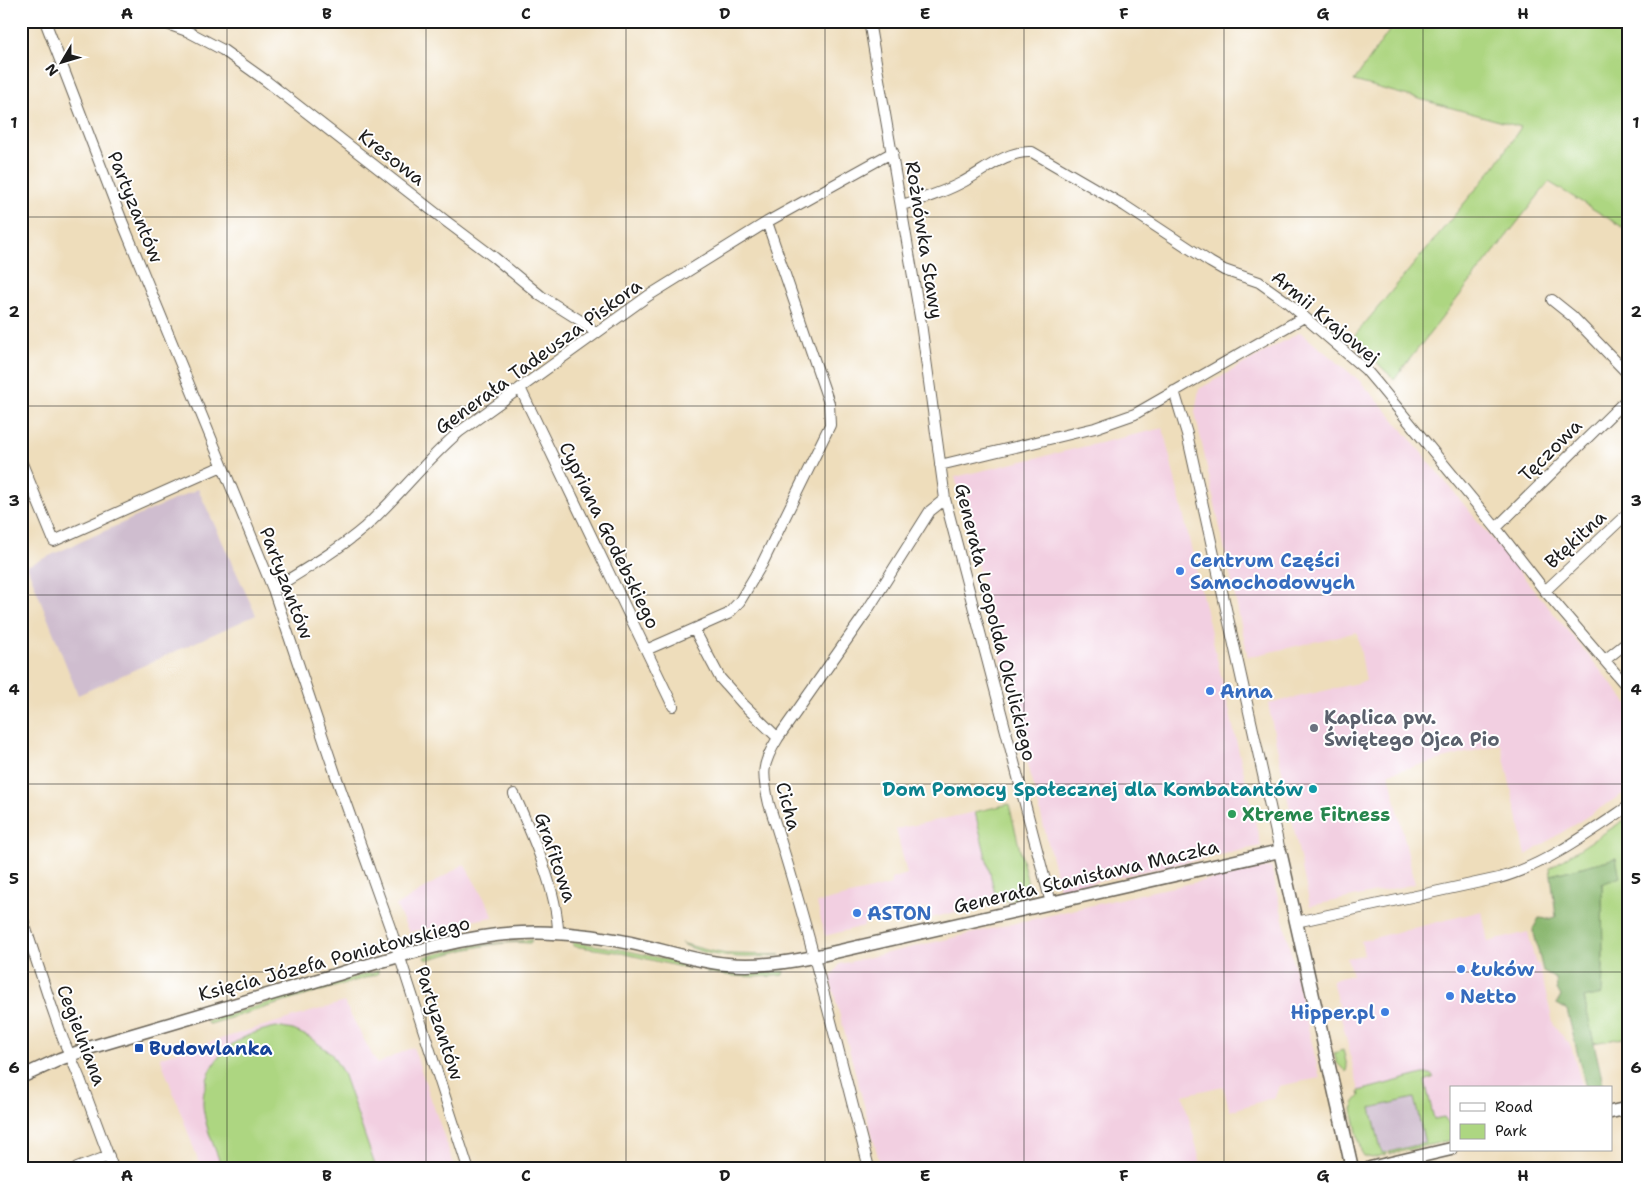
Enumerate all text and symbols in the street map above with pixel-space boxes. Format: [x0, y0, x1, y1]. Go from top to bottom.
text: A [121, 3, 133, 24]
text: B [322, 3, 332, 24]
text: C [521, 3, 531, 24]
text: D [719, 3, 731, 24]
text: E [920, 3, 930, 24]
text: F [1119, 3, 1129, 24]
text: G [1317, 3, 1330, 24]
text: H [1517, 3, 1529, 24]
north arrow [38, 38, 88, 88]
text: N [41, 60, 62, 80]
text: 1 [10, 112, 18, 133]
text: 1 [1632, 112, 1640, 133]
street label: Kresowa [353, 123, 430, 191]
street label: Partyzantów [102, 148, 169, 267]
street label: Rożnówka Stawy [900, 159, 949, 321]
street label: Armii Krajowej [1266, 265, 1385, 370]
street label: Generała Tadeusza Piskora [430, 273, 647, 440]
text: 2 [8, 301, 20, 322]
text: 2 [1630, 301, 1642, 322]
street label: Tęczowa [1513, 413, 1587, 487]
street label: Cypriana Godebskiego [553, 438, 666, 633]
street label: Generała Leopolda Okulickiego [949, 481, 1042, 764]
text: 3 [8, 490, 20, 511]
text: 3 [1630, 490, 1642, 511]
street label: Błękitna [1539, 504, 1612, 574]
street label: Partyzantów [254, 524, 319, 643]
place label: Centrum Części Samochodowych [1190, 548, 1355, 595]
marker: Centrum Części Samochodowych [1174, 565, 1186, 577]
text: 4 [8, 679, 20, 700]
place label: Anna [1220, 679, 1273, 704]
text: 4 [1630, 679, 1642, 700]
marker: Anna [1204, 685, 1216, 697]
place label: Kaplica pw. Świętego Ojca Pio [1324, 705, 1500, 752]
marker: Kaplica pw. Świętego Ojca Pio [1308, 722, 1320, 734]
place label: Dom Pomocy Społecznej dla Kombatantów [882, 777, 1304, 802]
street label: Cicha [770, 779, 807, 833]
marker: Dom Pomocy Społecznej dla Kombatantów [1307, 783, 1319, 795]
place label: Xtreme Fitness [1242, 802, 1390, 827]
marker: Xtreme Fitness [1226, 808, 1238, 820]
street label: Grafitowa [529, 809, 583, 906]
street label: Generała Stanisława Maczka [951, 834, 1221, 919]
text: 5 [9, 868, 19, 889]
text: 5 [1631, 868, 1641, 889]
place label: ASTON [867, 901, 932, 926]
marker: ASTON [851, 907, 863, 919]
street label: Księcia Józefa Poniatowskiego [196, 910, 473, 1007]
place label: Łuków [1470, 957, 1535, 982]
street label: Partyzantów [409, 963, 470, 1083]
marker: Łuków [1455, 963, 1467, 975]
street label: Cegielniana [51, 981, 112, 1089]
place label: Netto [1460, 984, 1517, 1009]
marker: Netto [1444, 990, 1456, 1002]
place label: Hipper.pl [1290, 1000, 1375, 1025]
marker: Hipper.pl [1379, 1006, 1391, 1018]
place label: Budowlanka [149, 1036, 273, 1061]
marker: Budowlanka [133, 1042, 145, 1054]
text: 6 [8, 1057, 20, 1078]
text: 6 [1630, 1057, 1642, 1078]
legend [1450, 1086, 1612, 1152]
text: Road [1495, 1097, 1533, 1117]
text: Park [1495, 1121, 1527, 1141]
text: A [121, 1165, 133, 1186]
text: B [322, 1165, 332, 1186]
text: C [521, 1165, 531, 1186]
text: D [719, 1165, 731, 1186]
text: E [920, 1165, 930, 1186]
text: F [1119, 1165, 1129, 1186]
text: G [1317, 1165, 1330, 1186]
text: H [1517, 1165, 1529, 1186]

